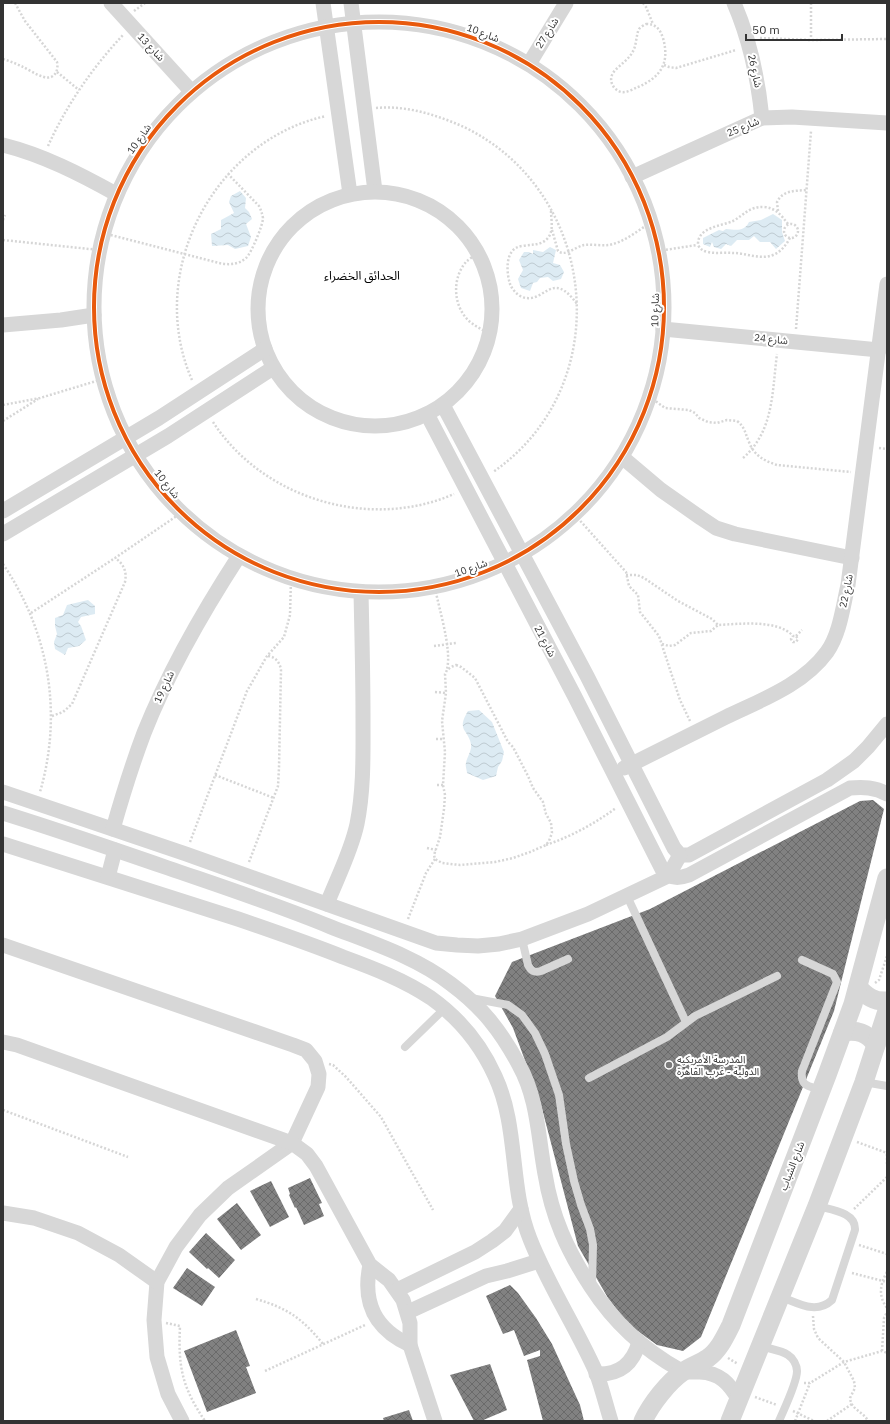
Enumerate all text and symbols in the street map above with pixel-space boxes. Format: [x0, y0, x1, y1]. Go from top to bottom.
street label: شارع 27 [533, 15, 562, 51]
scale bar [746, 16, 842, 42]
street label: شارع 10 [465, 21, 501, 46]
text: 50 m [752, 22, 780, 37]
street label: شارع 13 [134, 30, 167, 65]
street label: شارع 26 [744, 53, 765, 89]
street label: شارع 25 [725, 114, 762, 141]
street label: شارع 10 [124, 121, 155, 157]
district label: الحدائق الخضراء [324, 268, 400, 284]
street label: شارع 10 [648, 293, 663, 327]
street label: شارع 24 [753, 331, 789, 348]
street label: شارع 10 [151, 467, 183, 502]
street label: شارع 10 [453, 556, 490, 581]
street label: شارع 22 [836, 573, 857, 609]
street label: شارع 21 [530, 623, 559, 660]
street label: شارع 19 [151, 669, 178, 706]
place label: المدرسة الأمريكيه الدولية - غرب القاهرة [677, 1053, 759, 1078]
marker: المدرسة الأمريكيه الدولية - غرب القاهرة [664, 1060, 674, 1070]
street label: شارع الشباب [777, 1139, 808, 1193]

